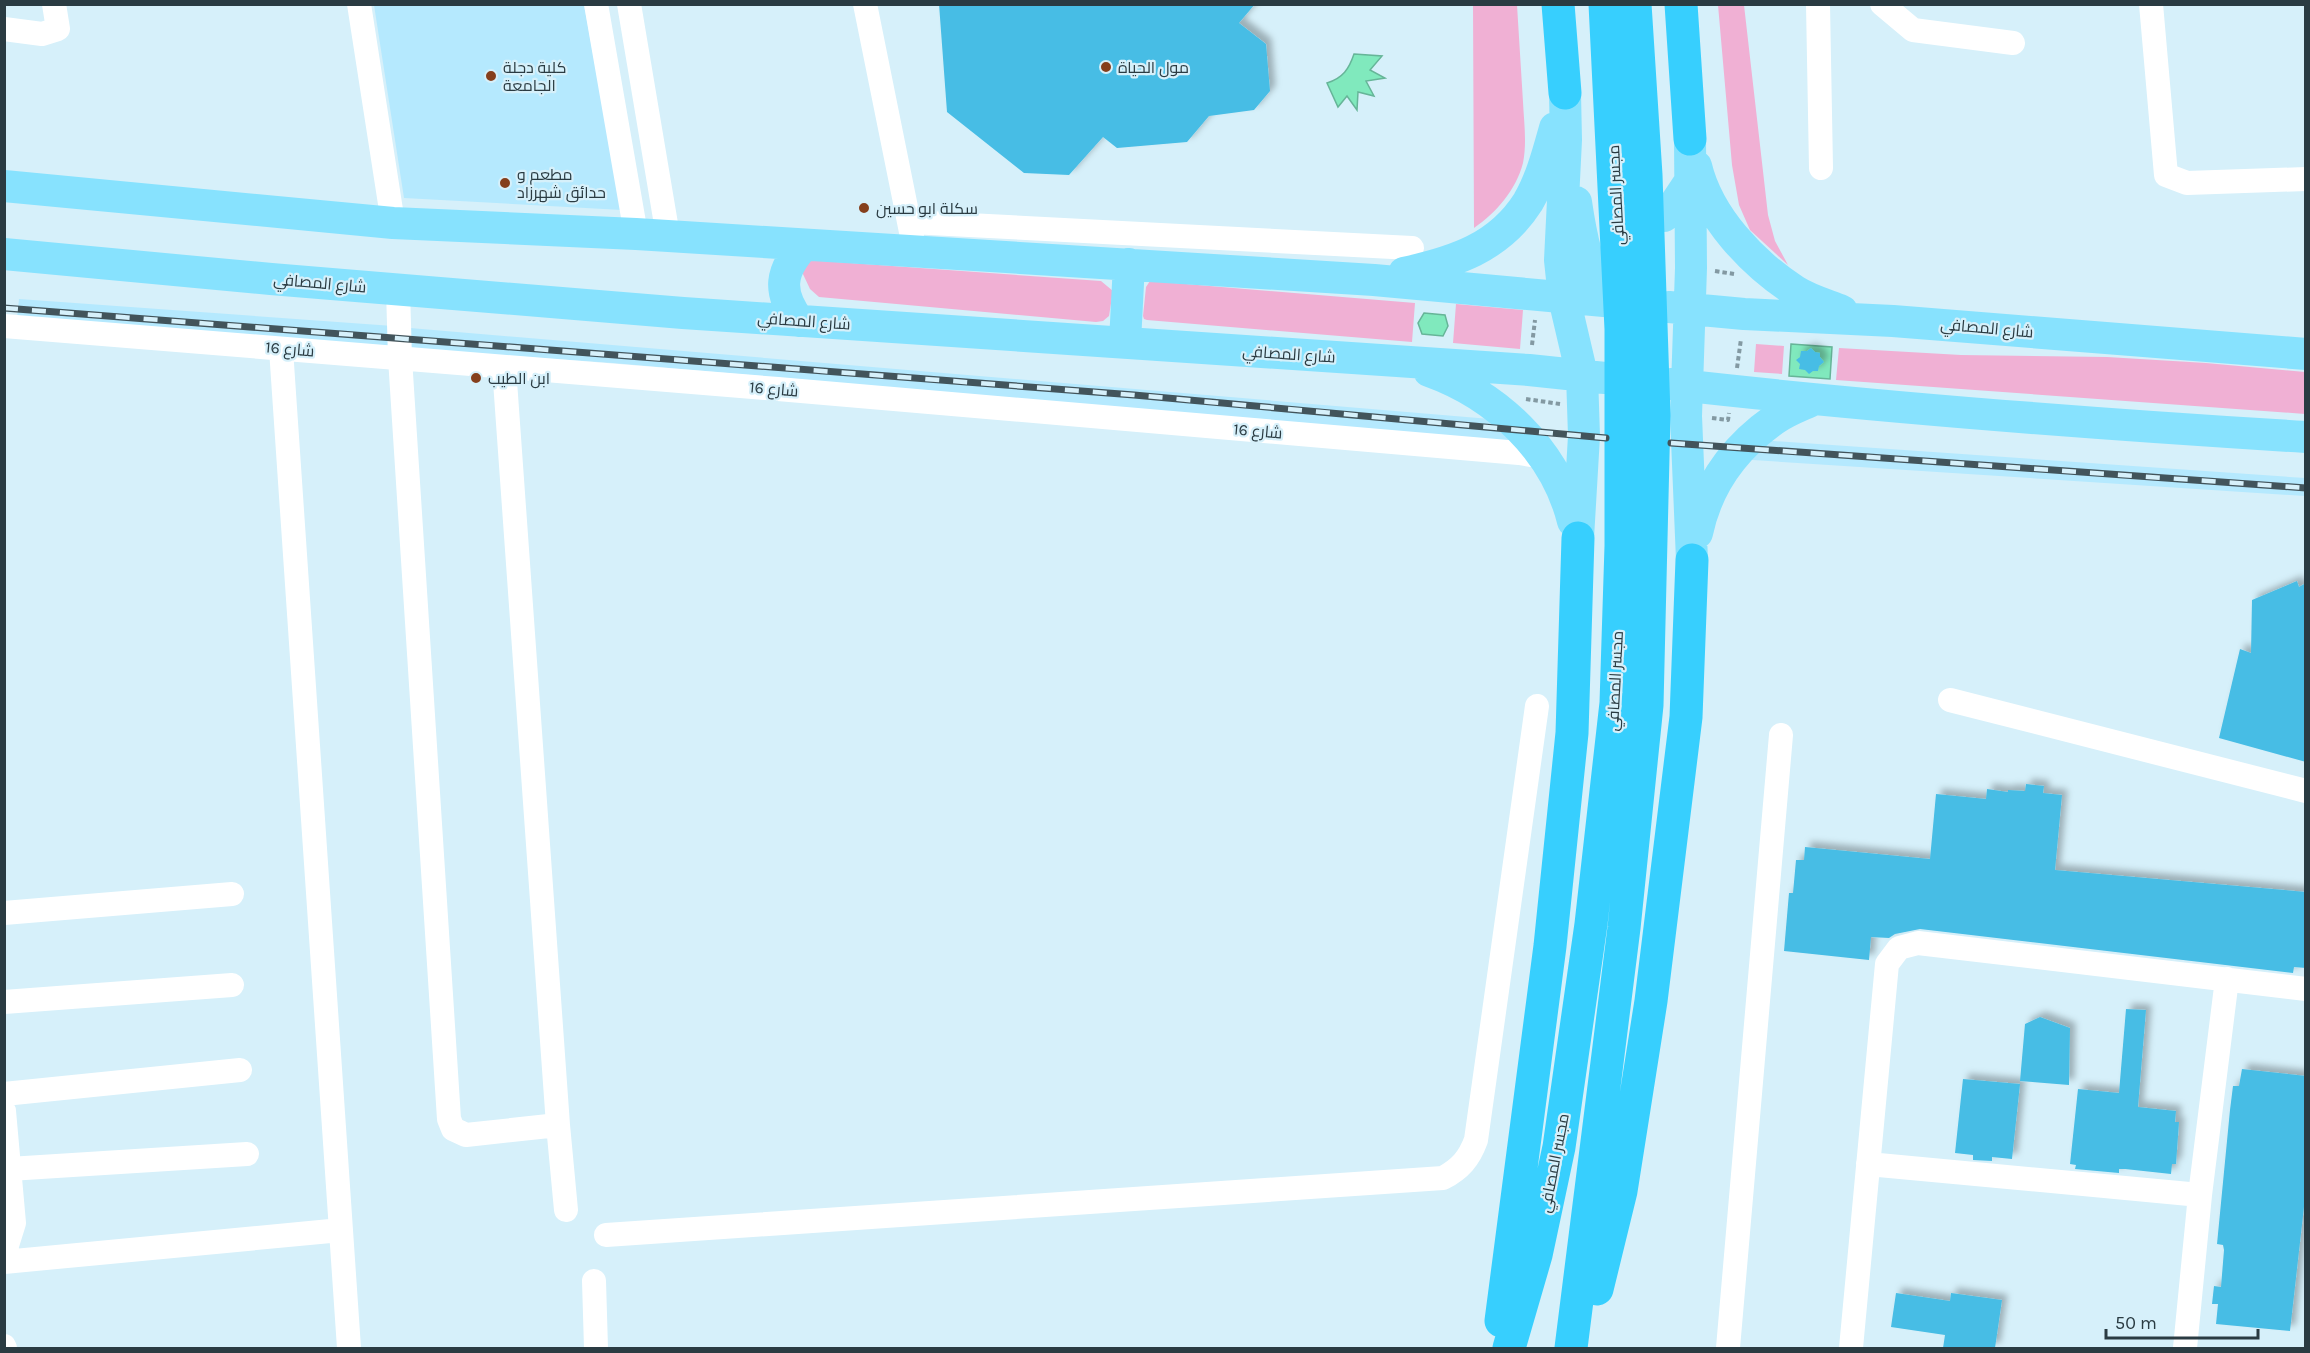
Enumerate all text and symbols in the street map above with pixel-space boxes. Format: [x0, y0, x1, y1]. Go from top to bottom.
place label: كلية دجلة الجامعة [503, 58, 566, 95]
place label: مول الحياة [1118, 58, 1189, 78]
marker: مول الحياة [1099, 60, 1113, 74]
marker: كلية دجلة الجامعة [484, 69, 498, 83]
street label: مجسر المصافي [1604, 144, 1632, 246]
place label: مطعم و حدائق شهرزاد [517, 165, 606, 203]
marker: مطعم و حدائق شهرزاد [498, 176, 512, 190]
place label: سكلة ابو حسين [876, 199, 978, 219]
marker: سكلة ابو حسين [857, 201, 871, 215]
street label: شارع المصافي [272, 269, 367, 301]
street label: شارع المصافي [757, 308, 851, 338]
street label: شارع المصافي [1939, 314, 2034, 346]
street label: شارع 16 [264, 337, 315, 363]
street label: شارع المصافي [1242, 341, 1336, 371]
place label: ابن الطيب [488, 369, 550, 389]
marker: ابن الطيب [469, 371, 483, 385]
street label: شارع 16 [748, 377, 799, 403]
street label: شارع 16 [1232, 419, 1283, 445]
street label: مجسر المصافي [1603, 630, 1631, 732]
street label: مجسر المصافي [1535, 1112, 1577, 1215]
scale bar [2106, 1302, 2258, 1340]
text: 50 m [2115, 1312, 2157, 1334]

